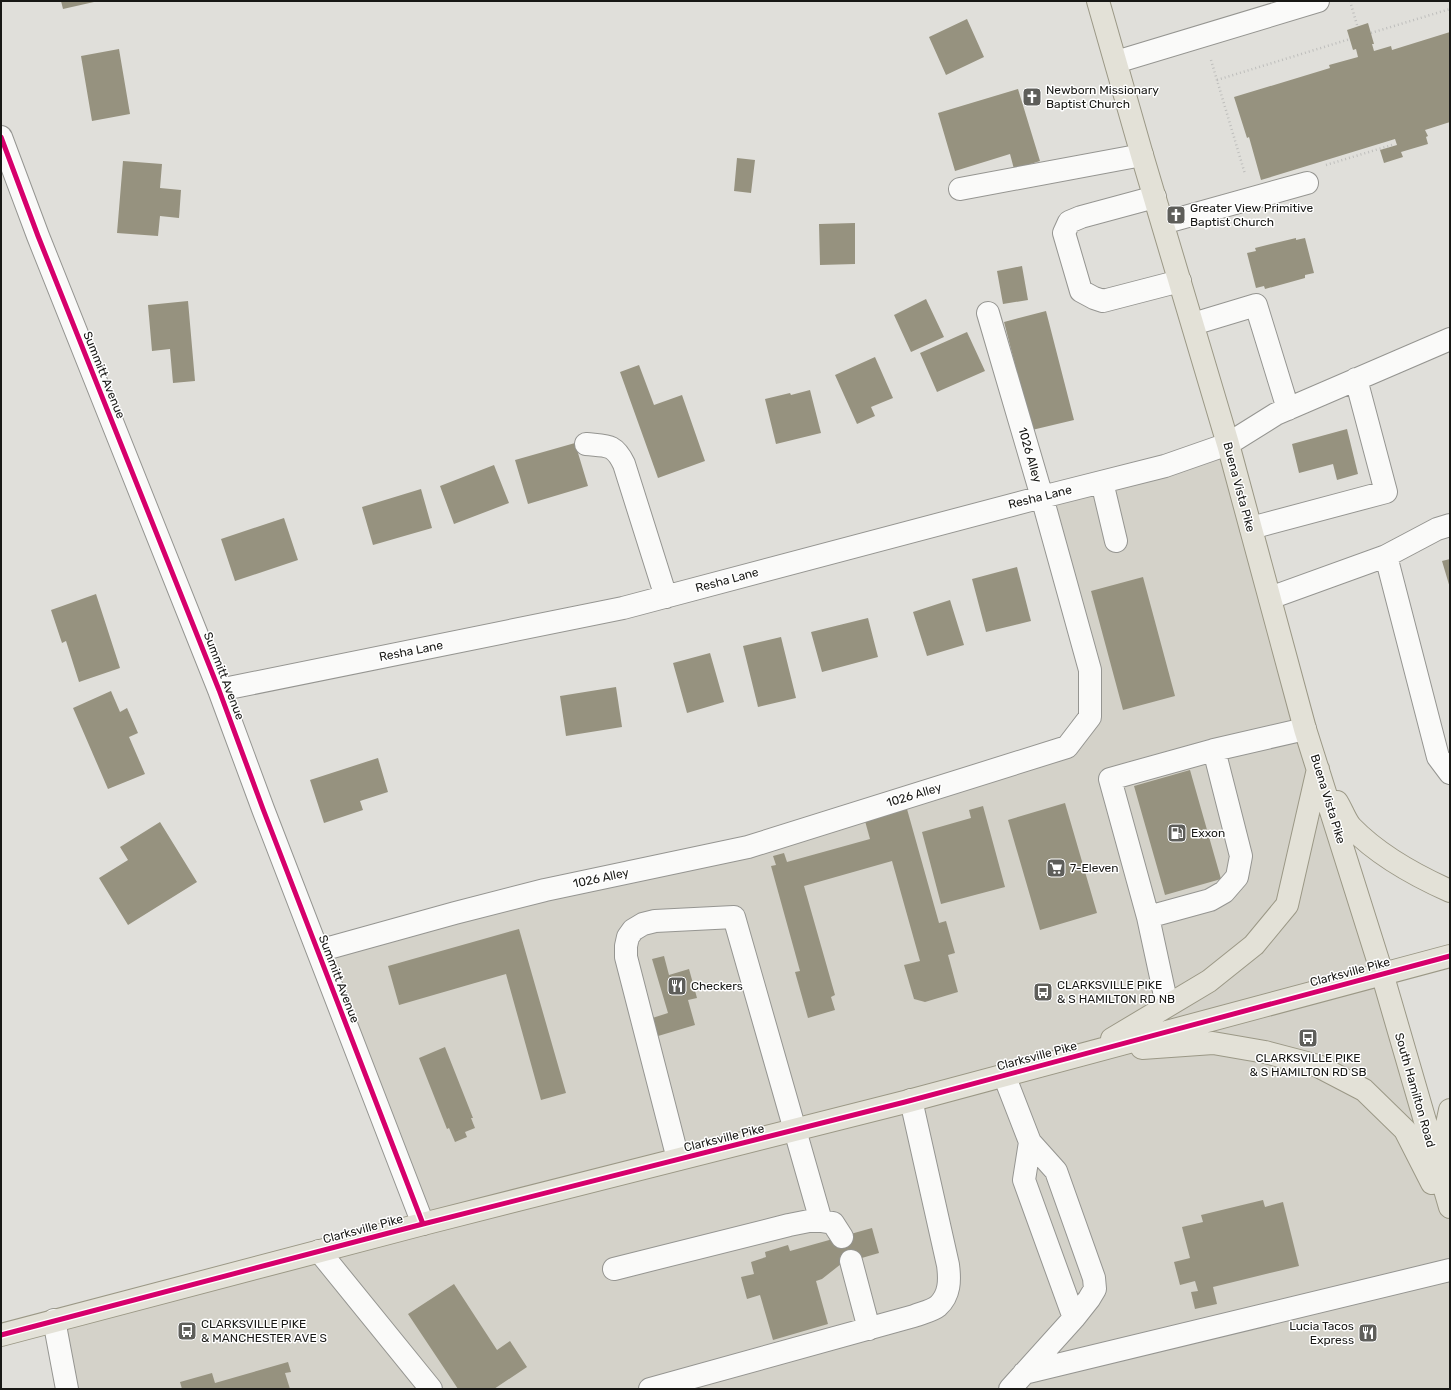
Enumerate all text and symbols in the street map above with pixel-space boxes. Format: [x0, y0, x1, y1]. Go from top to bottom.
place label: Newborn Missionary Baptist Church [1046, 83, 1159, 111]
church icon: Newborn Missionary Baptist Church [1021, 86, 1043, 108]
place label: Greater View Primitive Baptist Church [1190, 201, 1314, 229]
church icon: Greater View Primitive Baptist Church [1165, 204, 1187, 226]
street label: Summitt Avenue [80, 329, 128, 421]
street label: 1026 Alley [1015, 426, 1045, 485]
street label: Buena Vista Pike [1220, 440, 1258, 534]
street label: Resha Lane [1007, 482, 1073, 512]
street label: Resha Lane [694, 565, 760, 595]
street label: Summitt Avenue [201, 630, 247, 722]
street label: Resha Lane [378, 638, 444, 664]
street label: Buena Vista Pike [1308, 753, 1348, 846]
street label: 1026 Alley [885, 780, 943, 810]
fuel station icon: Exxon [1166, 822, 1188, 844]
place label: Exxon [1191, 826, 1225, 840]
supermarket icon: 7-Eleven [1045, 857, 1067, 879]
place label: 7-Eleven [1070, 861, 1119, 875]
street label: 1026 Alley [572, 865, 631, 891]
street label: Summitt Avenue [316, 933, 362, 1025]
street label: Clarksville Pike [1308, 955, 1392, 989]
restaurant icon: Checkers [666, 975, 688, 997]
place label: CLARKSVILLE PIKE & S HAMILTON RD NB [1057, 978, 1175, 1006]
place label: Checkers [691, 979, 743, 993]
bus stop icon: CLARKSVILLE PIKE & S HAMILTON RD NB [1032, 981, 1054, 1003]
bus stop icon: CLARKSVILLE PIKE & S HAMILTON RD SB [1297, 1027, 1319, 1049]
street label: South Hamilton Road [1392, 1031, 1438, 1149]
street label: Clarksville Pike [995, 1039, 1079, 1073]
place label: CLARKSVILLE PIKE & S HAMILTON RD SB [1249, 1051, 1367, 1079]
street label: Clarksville Pike [682, 1121, 766, 1155]
street label: Clarksville Pike [321, 1212, 405, 1246]
place label: CLARKSVILLE PIKE & MANCHESTER AVE S [201, 1317, 327, 1345]
place label: Lucia Tacos Express [1289, 1319, 1354, 1347]
bus stop icon: CLARKSVILLE PIKE & MANCHESTER AVE S [176, 1320, 198, 1342]
restaurant icon: Lucia Tacos Express [1357, 1322, 1379, 1344]

